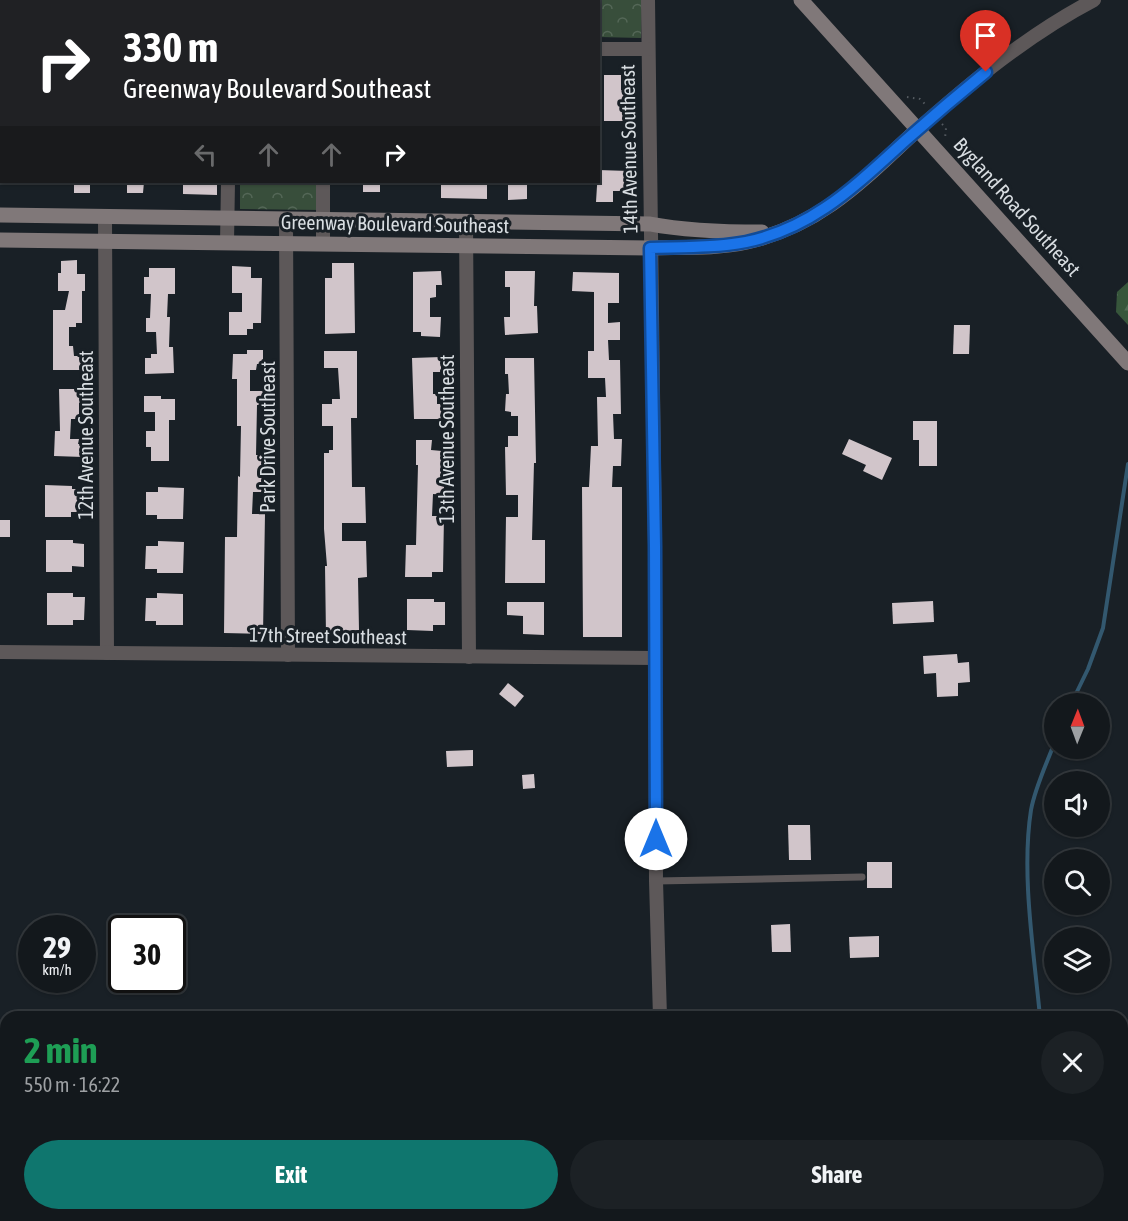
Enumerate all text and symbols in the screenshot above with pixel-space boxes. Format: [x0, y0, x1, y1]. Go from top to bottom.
pin [960, 10, 1011, 72]
icon: arrive [969, 19, 1002, 52]
text: 330 m [123, 23, 218, 71]
icon: right [24, 24, 102, 102]
street label: 14th Avenue Southeast [616, 64, 641, 234]
text: Greenway Boulevard Southeast [123, 73, 431, 104]
street label: Bygland Road Southeast [949, 133, 1086, 281]
icon: left [189, 138, 222, 171]
icon: ahead [252, 138, 285, 171]
icon: ahead [315, 138, 348, 171]
icon: right [378, 138, 411, 171]
street label: Greenway Boulevard Southeast [281, 210, 510, 237]
street label: 12th Avenue Southeast [74, 350, 97, 520]
street label: 13th Avenue Southeast [435, 354, 458, 524]
street label: Park Drive Southeast [256, 361, 279, 513]
street label: 17th Street Southeast [249, 623, 407, 648]
north arrow [1044, 693, 1110, 759]
map controls [1044, 693, 1110, 993]
button: sound [1044, 771, 1110, 837]
position arrow [624, 807, 688, 871]
button: search [1044, 849, 1110, 915]
speed limit sign: 30 [108, 915, 186, 993]
button: layers [1044, 927, 1110, 993]
text: 29 [43, 930, 71, 964]
text: km/h [42, 961, 72, 978]
text: 2 min [24, 1029, 98, 1071]
button: close [1041, 1031, 1104, 1094]
text: 550 m · 16:22 [24, 1073, 120, 1096]
button: Exit [24, 1140, 558, 1209]
button: Share [570, 1140, 1104, 1209]

